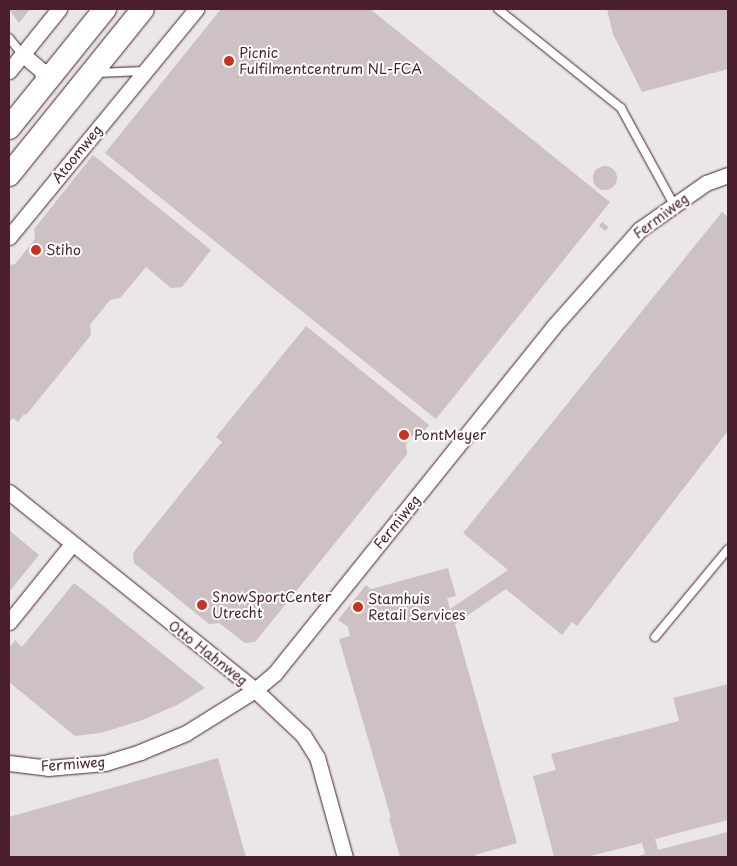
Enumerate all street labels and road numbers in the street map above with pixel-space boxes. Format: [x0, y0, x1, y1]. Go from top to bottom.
street label: Atoomweg [48, 121, 106, 187]
street label: Fermiweg [630, 190, 692, 242]
street label: Fermiweg [370, 492, 424, 552]
street label: Otto Hahnweg [165, 617, 251, 689]
street label: Fermiweg [40, 753, 106, 775]

